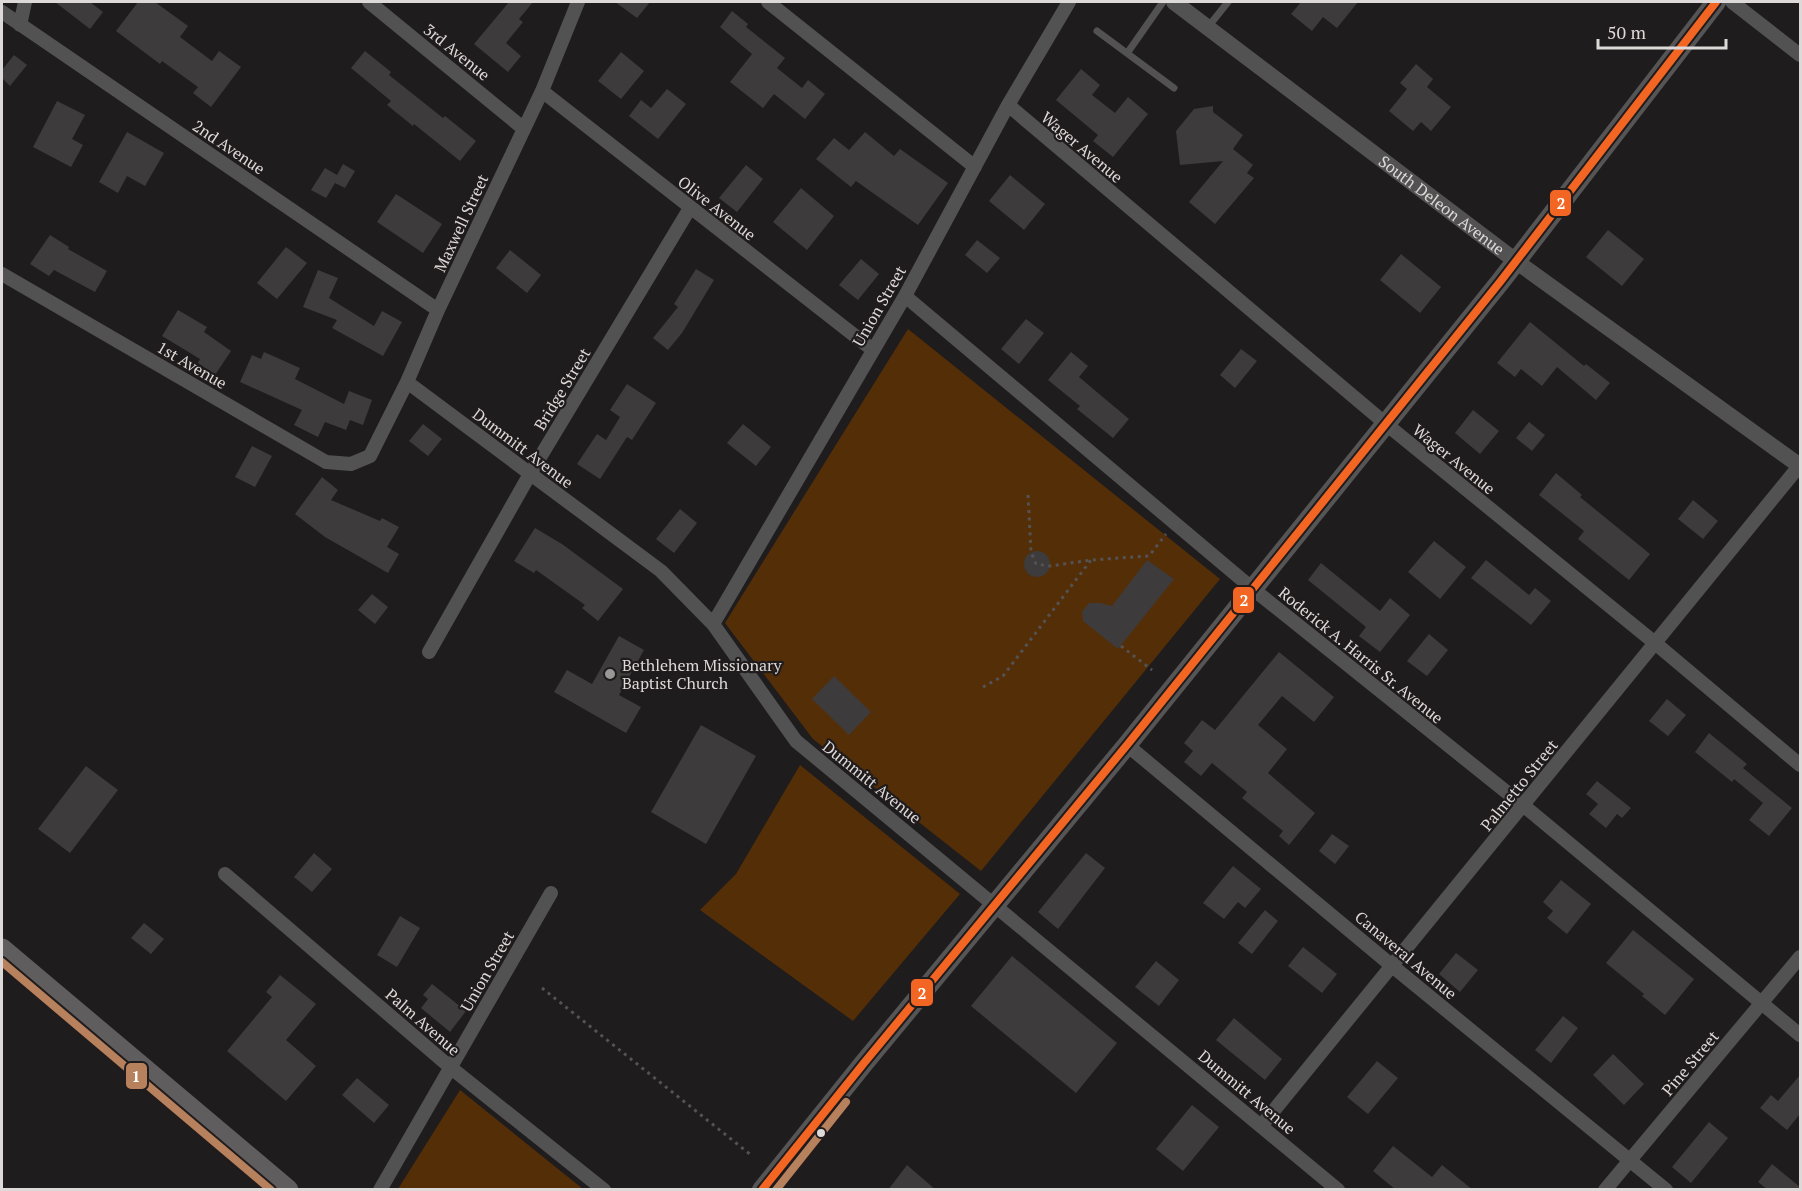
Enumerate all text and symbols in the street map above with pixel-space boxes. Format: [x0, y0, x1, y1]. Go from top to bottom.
scale bar [1598, 12, 1726, 50]
street label: 3rd Avenue [419, 18, 495, 86]
text: 50 m [1607, 20, 1647, 44]
street label: Wager Avenue [1036, 106, 1128, 188]
street label: 2nd Avenue [188, 115, 270, 179]
street label: South Deleon Avenue [1374, 150, 1509, 260]
street label: Maxwell Street [429, 170, 493, 276]
street label: Olive Avenue [673, 171, 761, 245]
line badge: 2 [1549, 189, 1572, 217]
text: 2 [1556, 192, 1566, 214]
street label: Union Street [847, 261, 911, 350]
street label: 1st Avenue [153, 336, 231, 394]
street label: Bridge Street [529, 344, 595, 434]
street label: Dummitt Avenue [468, 403, 578, 493]
street label: Wager Avenue [1408, 419, 1500, 499]
street label: Roderick A. Harris Sr. Avenue [1274, 582, 1448, 728]
line badge: 2 [1232, 586, 1255, 614]
text: 2 [1239, 589, 1249, 611]
place label: Bethlehem Missionary Baptist Church [622, 654, 782, 694]
marker: Bethlehem Missionary Baptist Church [603, 667, 617, 681]
street label: Dummitt Avenue [818, 735, 926, 829]
street label: Palmetto Street [1475, 735, 1563, 835]
street label: Canaveral Avenue [1350, 906, 1462, 1004]
street label: Union Street [455, 926, 519, 1015]
line badge: 2 [910, 978, 934, 1007]
text: 2 [917, 982, 927, 1004]
street label: Palm Avenue [381, 983, 465, 1061]
street label: Pine Street [1656, 1026, 1724, 1100]
street label: Dummitt Avenue [1194, 1045, 1300, 1139]
line badge: 1 [125, 1062, 148, 1090]
text: 1 [131, 1065, 141, 1087]
unlabelled marker [815, 1127, 827, 1139]

